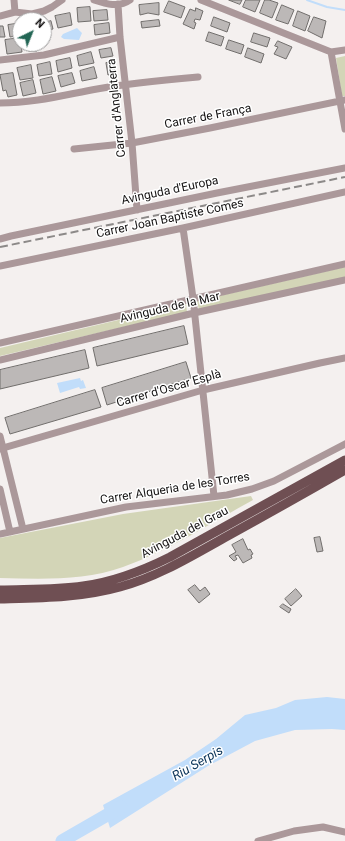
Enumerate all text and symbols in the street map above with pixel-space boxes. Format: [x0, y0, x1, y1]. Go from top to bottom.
north arrow [12, 12, 52, 52]
text: N [33, 16, 47, 31]
street label: Carrer d'Anglaterra [105, 58, 129, 158]
street label: Carrer de França [163, 102, 253, 132]
street label: Avinguda d'Europa [120, 174, 220, 208]
street label: Carrer Joan Baptiste Comes [95, 196, 245, 242]
street label: Avinguda de la Mar [119, 289, 221, 327]
street label: Carrer d'Oscar Esplà [115, 367, 223, 411]
street label: Carrer Alqueria de les Torres [99, 470, 251, 508]
street label: Avinguda del Grau [139, 504, 231, 562]
water label: Riu Serpis [170, 743, 226, 785]

